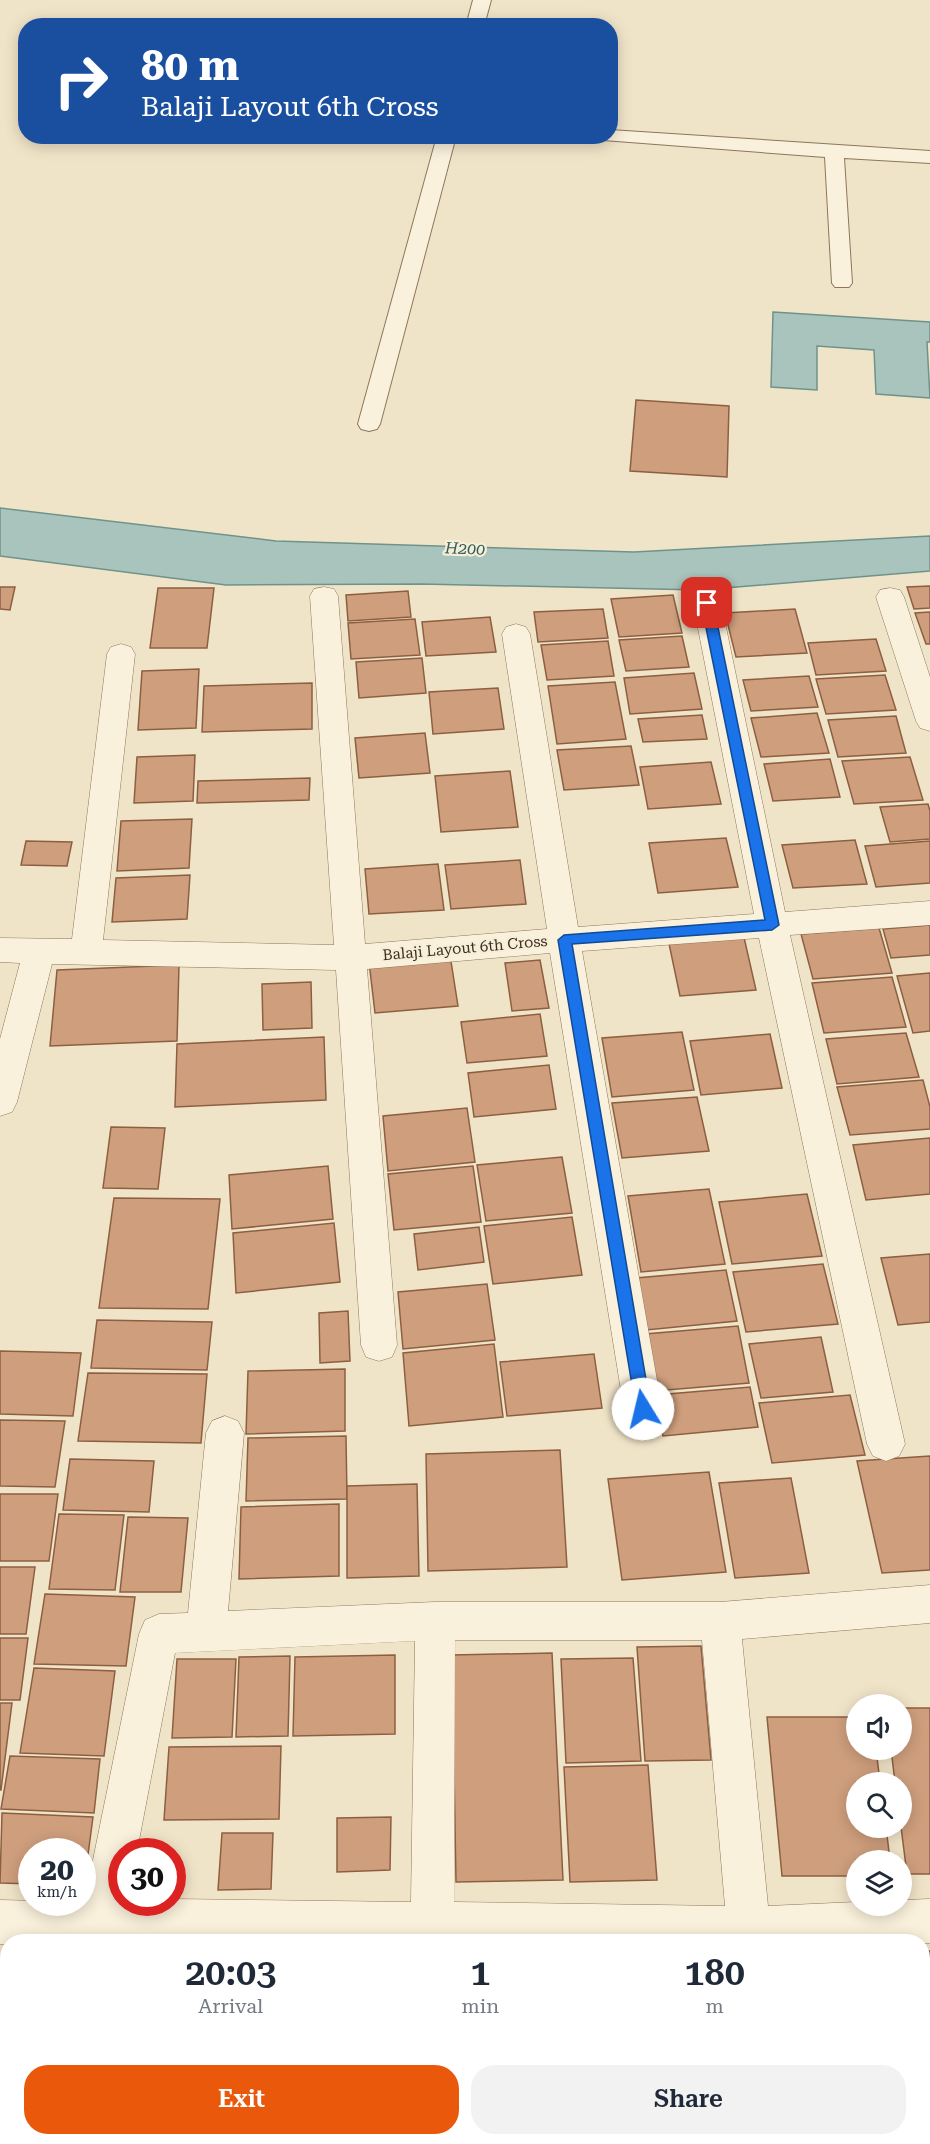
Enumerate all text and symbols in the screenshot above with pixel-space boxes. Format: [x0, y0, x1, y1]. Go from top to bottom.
text: 80 m [141, 41, 239, 90]
icon: right [42, 42, 120, 120]
text: Balaji Layout 6th Cross [141, 91, 439, 123]
water label: H200 [444, 538, 485, 559]
pin [681, 577, 732, 628]
icon: arrive [690, 586, 723, 619]
street label: Balaji Layout 6th Cross [382, 932, 548, 964]
position arrow [611, 1377, 675, 1441]
map controls [846, 1694, 912, 1916]
button: sound [846, 1694, 912, 1760]
button: search [846, 1772, 912, 1838]
speed limit sign: 30 [108, 1838, 186, 1916]
button: layers [846, 1850, 912, 1916]
text: 20 [40, 1852, 74, 1887]
text: km/h [37, 1883, 77, 1901]
text: 20:03 [185, 1952, 276, 1994]
text: 1 [470, 1952, 490, 1994]
text: 180 [684, 1952, 745, 1994]
text: Arrival [198, 1994, 263, 2018]
text: min [462, 1994, 499, 2018]
text: m [705, 1994, 724, 2018]
button: Exit [24, 2065, 459, 2134]
button: Share [471, 2065, 906, 2134]

